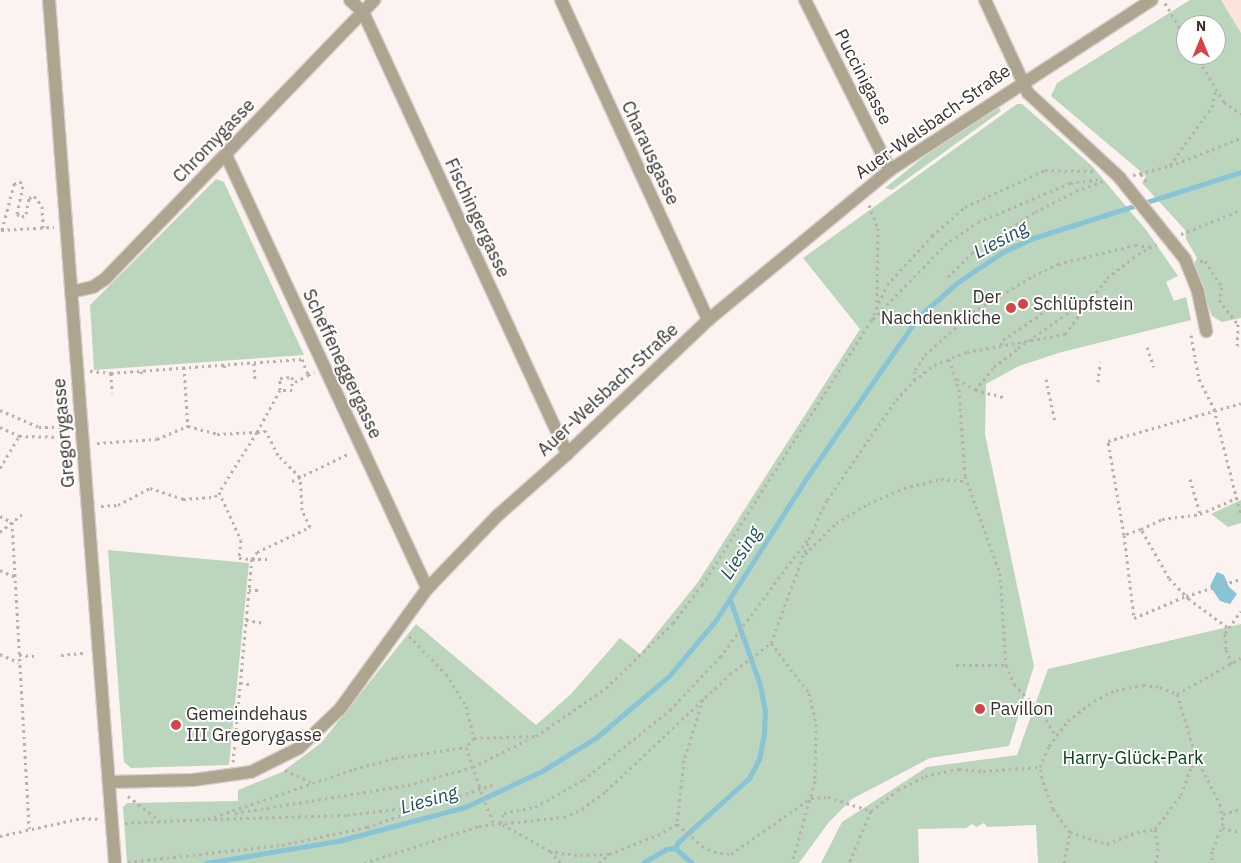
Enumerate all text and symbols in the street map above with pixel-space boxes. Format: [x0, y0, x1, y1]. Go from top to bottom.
north arrow [1176, 15, 1226, 65]
text: N [1196, 17, 1206, 35]
street label: Puccinigasse [830, 25, 896, 129]
street label: Auer-Welsbach-Straße [851, 60, 1015, 184]
street label: Chromygasse [169, 95, 259, 187]
street label: Charausgasse [616, 98, 684, 208]
street label: Fischingergasse [440, 155, 514, 281]
water label: Liesing [970, 216, 1032, 264]
street label: Scheffeneggergasse [298, 286, 386, 442]
place label: Der Nachdenkliche [881, 287, 1001, 330]
place label: Schlüpfstein [1033, 293, 1134, 315]
marker: Schlüpfstein [1017, 298, 1029, 310]
marker: Der Nachdenkliche [1005, 302, 1017, 314]
street label: Auer-Welsbach-Straße [533, 319, 683, 461]
street label: Gregorygasse [48, 377, 80, 489]
water label: Liesing [716, 522, 766, 584]
place label: Pavillon [990, 698, 1054, 720]
marker: Pavillon [974, 703, 986, 715]
place label: Gemeindehaus III Gregorygasse [186, 704, 322, 746]
marker: Gemeindehaus III Gregorygasse [170, 719, 182, 731]
park label: Harry-Glück-Park [1063, 747, 1203, 769]
water label: Liesing [398, 781, 460, 819]

